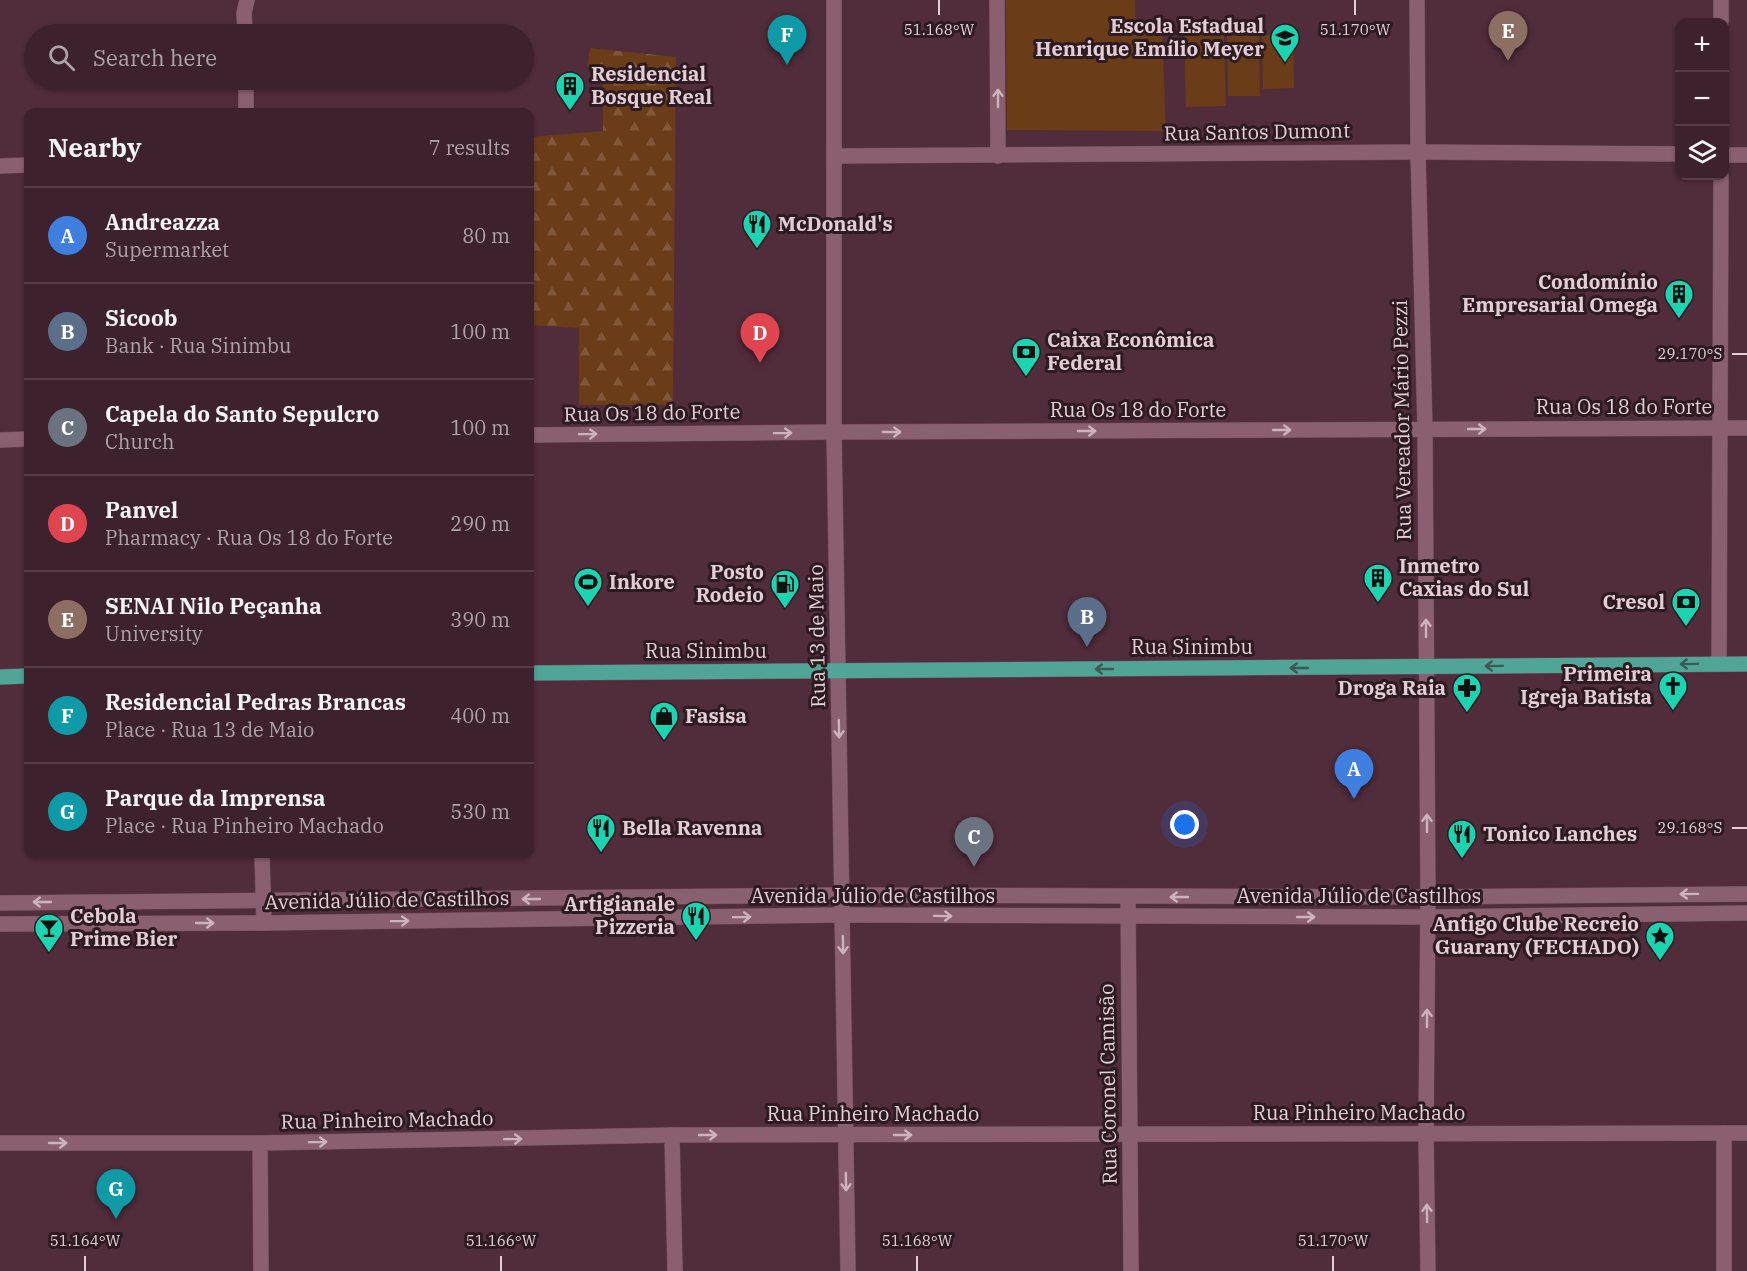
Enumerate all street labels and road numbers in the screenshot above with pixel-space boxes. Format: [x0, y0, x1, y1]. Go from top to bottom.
street label: Rua Santos Dumont [1164, 116, 1350, 147]
street label: Rua Vereador Mário Pezzi [1386, 299, 1417, 541]
street label: Rua Os 18 do Forte [1536, 393, 1712, 420]
street label: Rua Os 18 do Forte [1050, 396, 1226, 423]
street label: Rua Os 18 do Forte [563, 397, 740, 428]
street label: Rua 13 de Maio [802, 564, 831, 708]
street label: Rua Sinimbu [1131, 633, 1253, 660]
street label: Rua Sinimbu [645, 637, 767, 664]
street label: Avenida Júlio de Castilhos [751, 882, 995, 909]
street label: Avenida Júlio de Castilhos [1237, 882, 1481, 909]
street label: Avenida Júlio de Castilhos [264, 884, 510, 915]
street label: Rua Coronel Camisão [1092, 983, 1123, 1185]
street label: Rua Pinheiro Machado [1253, 1099, 1465, 1126]
street label: Rua Pinheiro Machado [767, 1100, 979, 1127]
street label: Rua Pinheiro Machado [280, 1104, 494, 1135]

